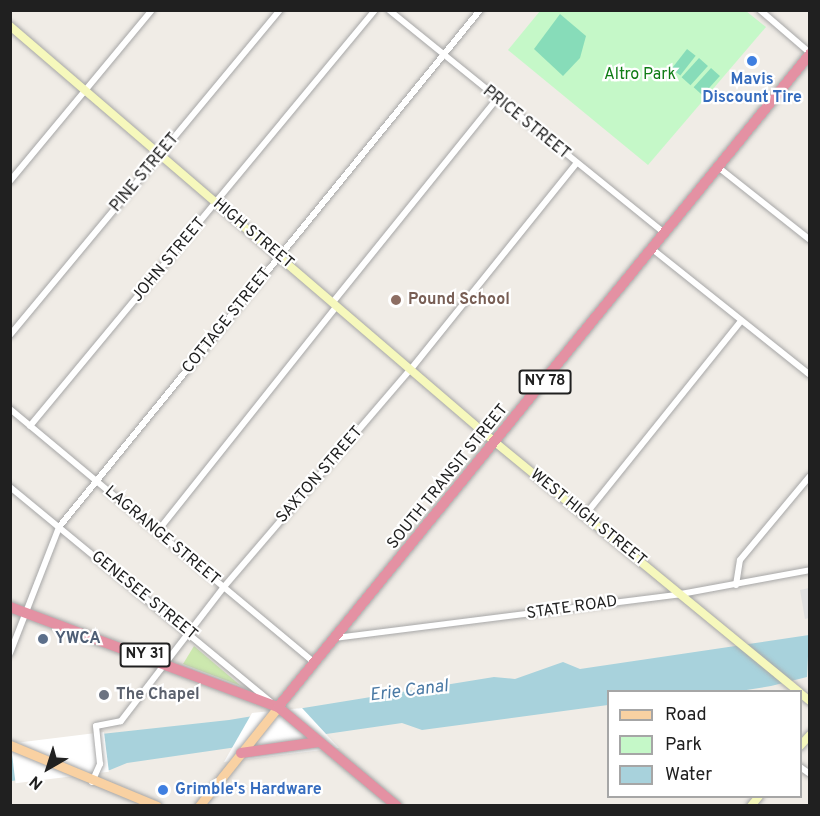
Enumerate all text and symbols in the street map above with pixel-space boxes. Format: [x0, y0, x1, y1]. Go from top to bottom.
marker: Mavis Discount Tire [745, 54, 759, 68]
park label: Altro Park [604, 65, 676, 85]
place label: Mavis Discount Tire [702, 70, 802, 108]
street label: PRICE STREET [479, 82, 573, 164]
street label: PINE STREET [107, 130, 183, 216]
street label: HIGH STREET [209, 195, 297, 273]
street label: JOHN STREET [128, 214, 210, 306]
street label: COTTAGE STREET [179, 264, 275, 378]
place label: Pound School [408, 290, 510, 310]
marker: Pound School [389, 293, 403, 307]
road number: NY 78 [518, 370, 572, 394]
street label: SOUTH TRANSIT STREET [383, 400, 513, 554]
street label: SAXTON STREET [273, 423, 367, 527]
street label: WEST HIGH STREET [526, 465, 650, 571]
street label: LAGRANGE STREET [101, 482, 223, 590]
street label: GENESEE STREET [87, 547, 201, 645]
street label: STATE ROAD [525, 592, 619, 624]
place label: YWCA [55, 629, 101, 649]
marker: YWCA [36, 632, 50, 646]
road number: NY 31 [118, 643, 172, 667]
water label: Erie Canal [369, 676, 449, 708]
place label: The Chapel [116, 685, 200, 705]
marker: The Chapel [97, 688, 111, 702]
legend [607, 690, 802, 798]
text: Road [665, 704, 707, 727]
text: Park [665, 734, 702, 757]
north arrow [18, 738, 78, 798]
text: Water [665, 764, 712, 787]
text: N [26, 771, 47, 793]
place label: Grimble's Hardware [175, 780, 322, 800]
marker: Grimble's Hardware [156, 783, 170, 797]

